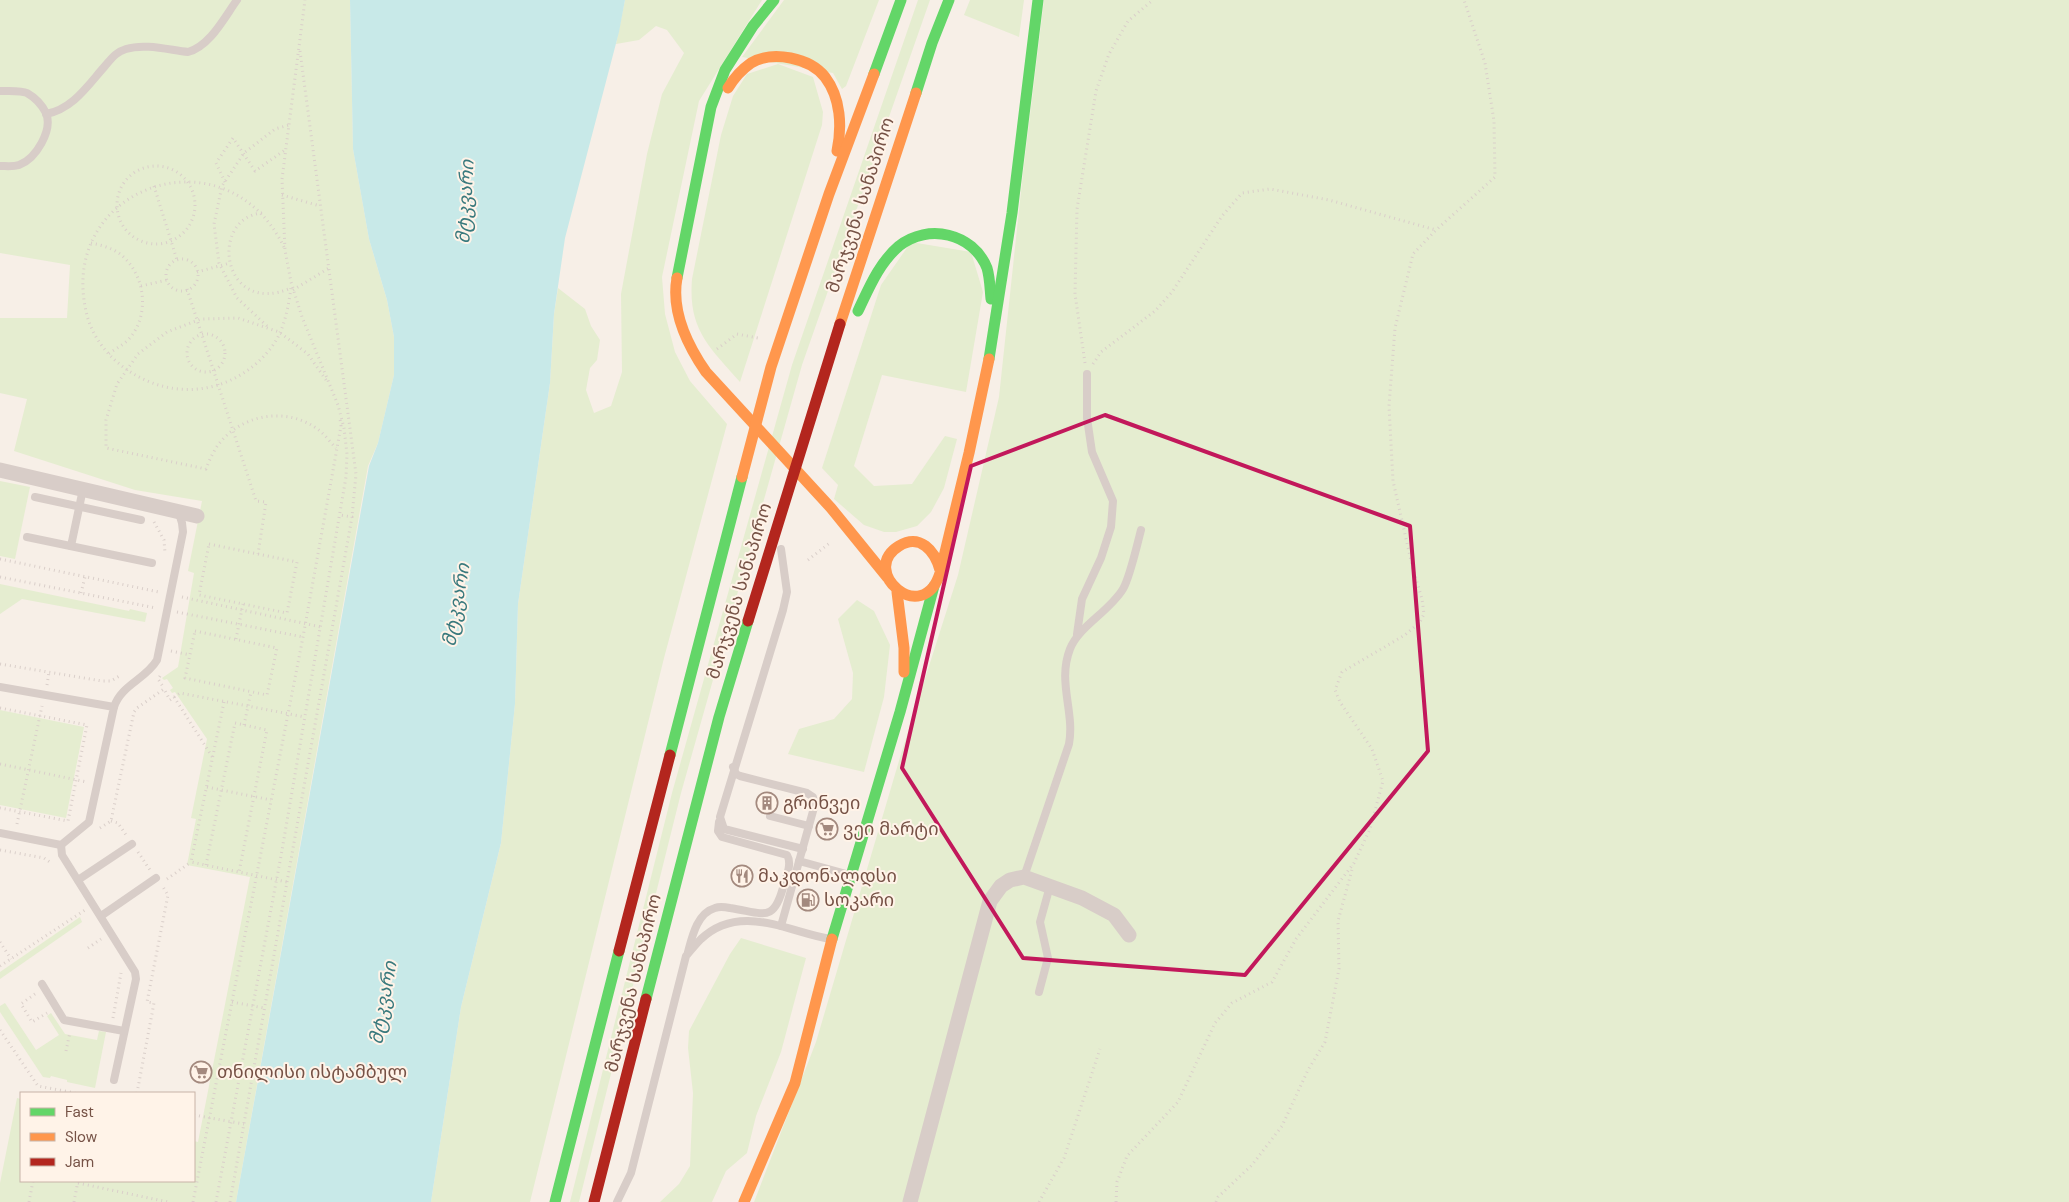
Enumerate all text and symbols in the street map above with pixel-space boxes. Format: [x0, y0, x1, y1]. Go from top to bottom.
street label: მარჯვენა სანაპირო [820, 114, 900, 296]
water label: მტკვარი [450, 158, 480, 245]
street label: მარჯვენა სანაპირო [701, 500, 777, 682]
water label: მტკვარი [436, 560, 476, 648]
building icon: გრინვეი [755, 791, 779, 815]
place label: გრინვეი [783, 791, 860, 815]
supermarket icon: ვეი მარტი [815, 817, 839, 841]
place label: ვეი მარტი [843, 817, 939, 841]
restaurant icon: მაკდონალდსი [730, 864, 754, 888]
place label: მაკდონალდსი [758, 864, 897, 888]
fuel station icon: სოკარი [796, 888, 820, 912]
place label: სოკარი [824, 888, 894, 912]
street label: მარჯვენა სანაპირო [599, 891, 667, 1075]
water label: მტკვარი [363, 958, 403, 1046]
supermarket icon: თნილისი ისტამბულ [189, 1060, 213, 1084]
place label: თნილისი ისტამბულ [217, 1060, 407, 1084]
legend [20, 1092, 195, 1182]
text: Fast [65, 1102, 94, 1122]
text: Slow [65, 1127, 98, 1147]
text: Jam [65, 1152, 94, 1172]

